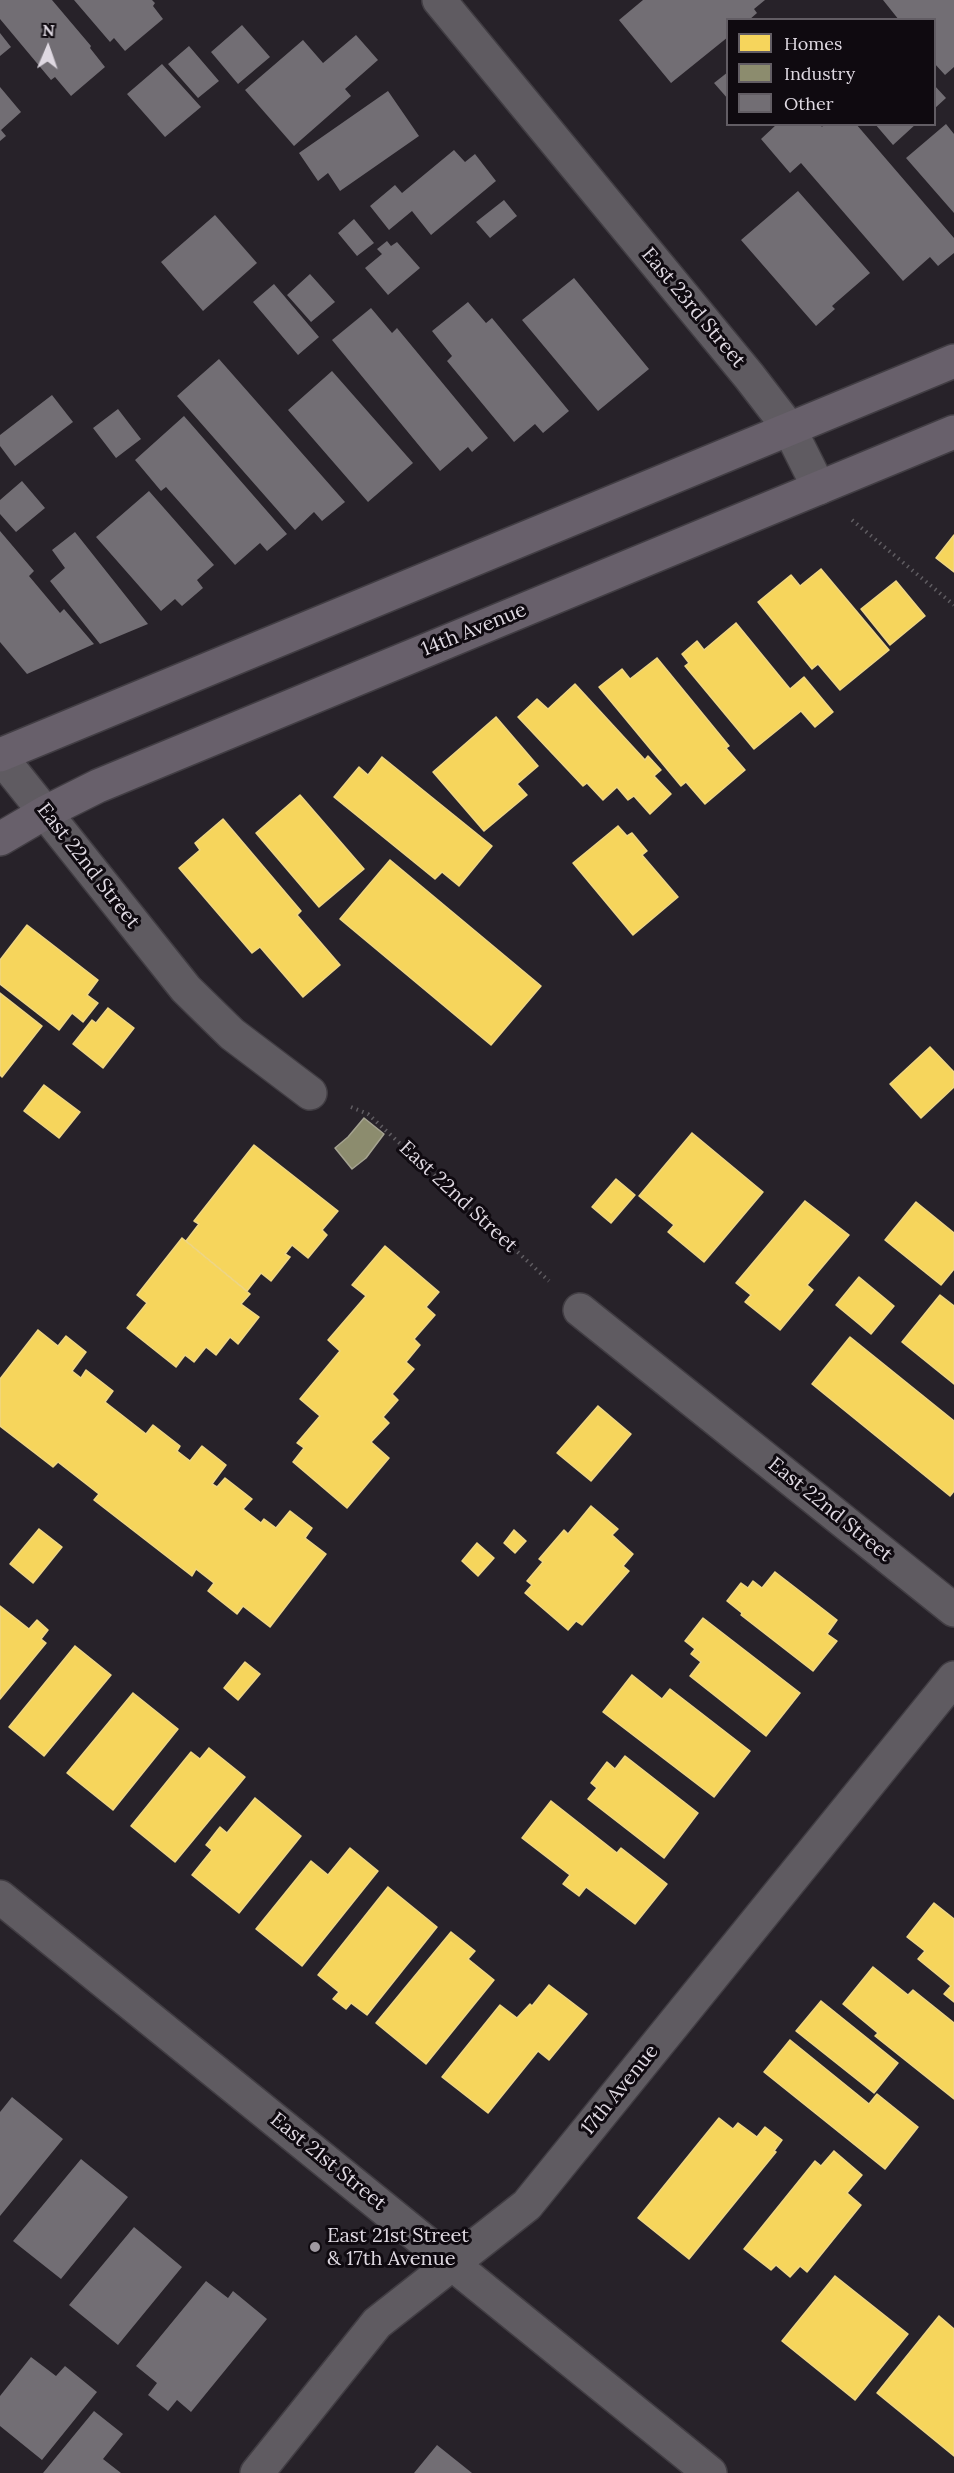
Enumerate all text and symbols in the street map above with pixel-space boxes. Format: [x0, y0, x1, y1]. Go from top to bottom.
north arrow [18, 18, 78, 78]
legend [726, 18, 936, 126]
text: N [42, 20, 55, 40]
text: Homes [784, 32, 842, 55]
text: Industry [784, 62, 855, 85]
text: Other [784, 92, 834, 115]
street label: East 23rd Street [636, 243, 750, 373]
street label: 14th Avenue [418, 598, 530, 662]
street label: East 22nd Street [32, 799, 144, 933]
street label: East 22nd Street [394, 1136, 522, 1258]
street label: East 22nd Street [763, 1453, 897, 1567]
street label: 17th Avenue [576, 2040, 664, 2140]
street label: East 21st Street [265, 2108, 391, 2216]
place label: East 21st Street & 17th Avenue [327, 2224, 469, 2271]
marker: East 21st Street & 17th Avenue [308, 2240, 322, 2254]

